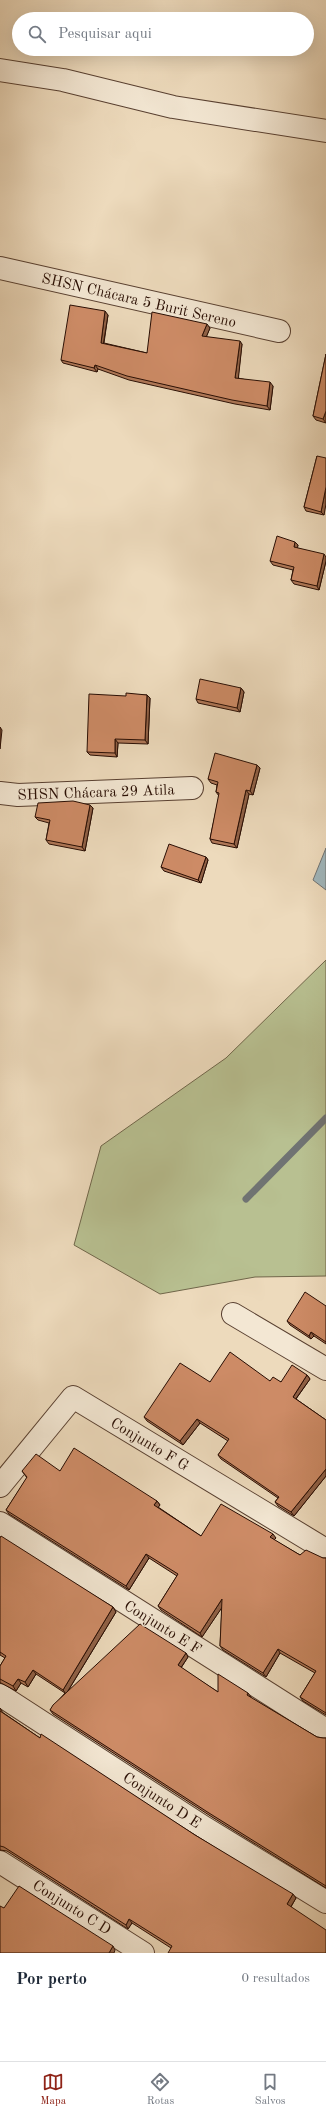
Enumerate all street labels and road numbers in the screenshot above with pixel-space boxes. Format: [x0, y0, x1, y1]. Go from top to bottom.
street label: SHSN Chácara 5 Burit Sereno [40, 272, 237, 331]
street label: SHSN Chácara 29 Atila [17, 783, 176, 804]
street label: Conjunto F G [107, 1416, 191, 1475]
street label: Conjunto E F [121, 1599, 204, 1658]
street label: Conjunto D E [120, 1771, 203, 1832]
street label: Conjunto C D [29, 1878, 113, 1938]

